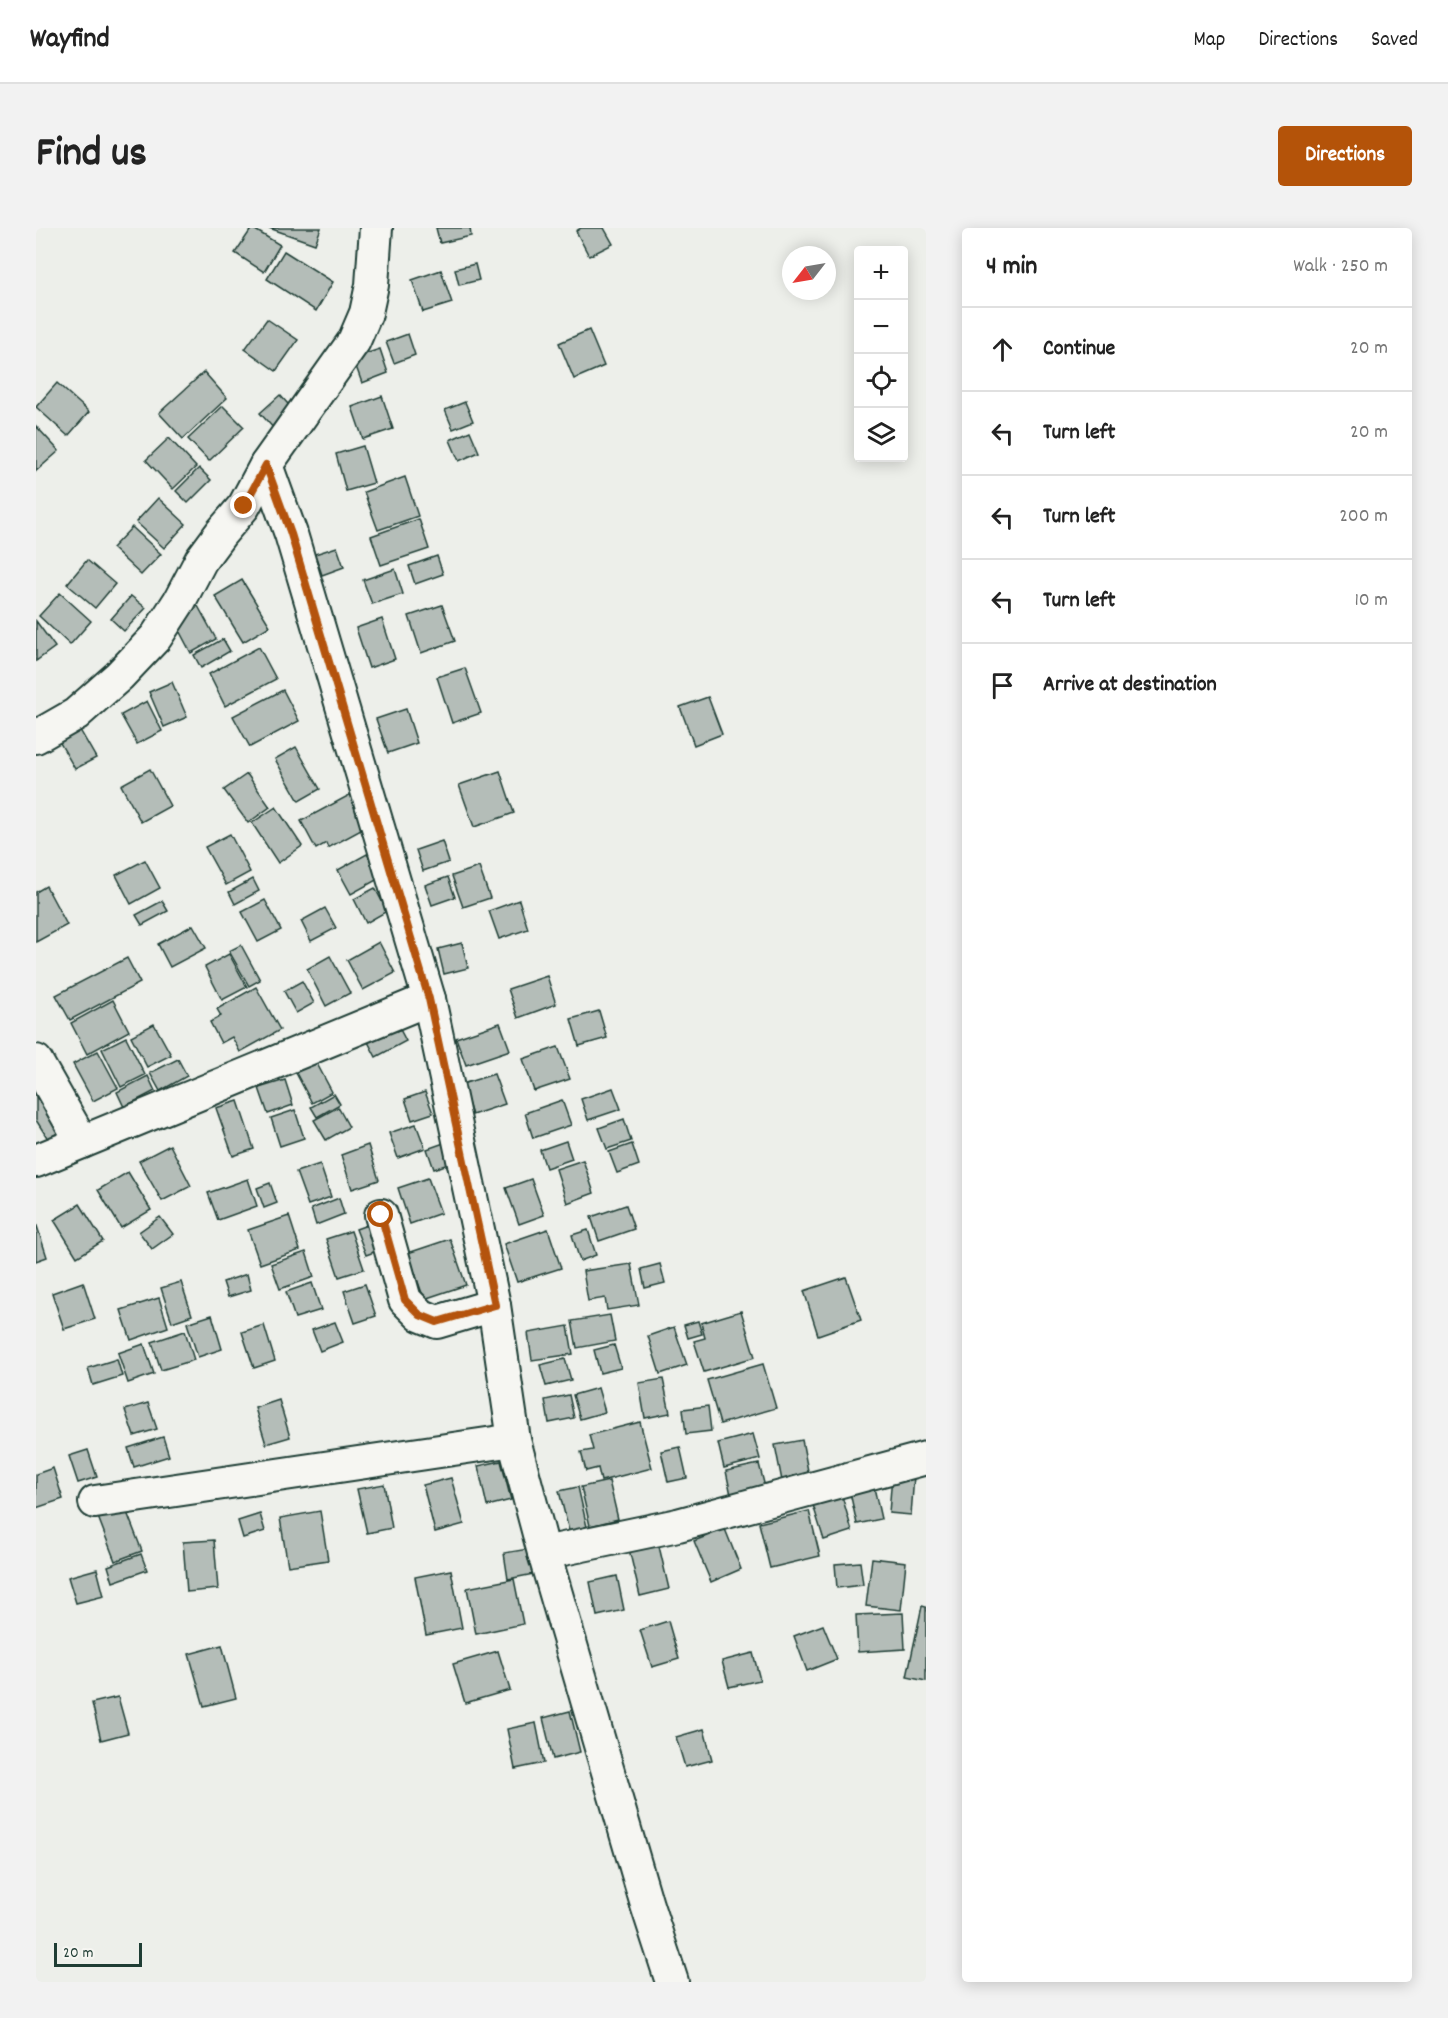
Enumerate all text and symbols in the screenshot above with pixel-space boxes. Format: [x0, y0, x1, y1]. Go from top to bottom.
text: Wayfind [30, 21, 110, 61]
text: Map [1194, 26, 1225, 56]
text: Directions [1258, 26, 1338, 56]
text: Saved [1371, 26, 1418, 56]
text: Find us [36, 126, 147, 186]
button: Directions [1278, 126, 1412, 186]
north arrow [782, 246, 836, 300]
map controls [854, 246, 908, 462]
button: + [854, 246, 908, 300]
text: 4 min [986, 249, 1037, 286]
text: Walk · 250 m [1293, 253, 1388, 281]
button: − [854, 300, 908, 354]
icon: ahead [986, 333, 1019, 366]
text: Continue [1043, 334, 1115, 365]
text: 20 m [1350, 335, 1388, 363]
button: locate [854, 354, 908, 408]
button: layers [854, 408, 908, 462]
icon: left [986, 417, 1019, 450]
text: Turn left [1043, 418, 1115, 449]
text: 20 m [1350, 419, 1388, 447]
route end [230, 492, 256, 518]
icon: left [986, 501, 1019, 534]
text: Turn left [1043, 502, 1115, 533]
text: 200 m [1339, 503, 1388, 531]
icon: left [986, 585, 1019, 618]
text: Turn left [1043, 586, 1115, 617]
text: 10 m [1354, 587, 1388, 615]
icon: arrive [986, 669, 1019, 702]
text: Arrive at destination [1043, 670, 1217, 701]
route start [367, 1201, 393, 1227]
scale bar [54, 1940, 142, 1968]
text: 20 m [63, 1942, 93, 1965]

